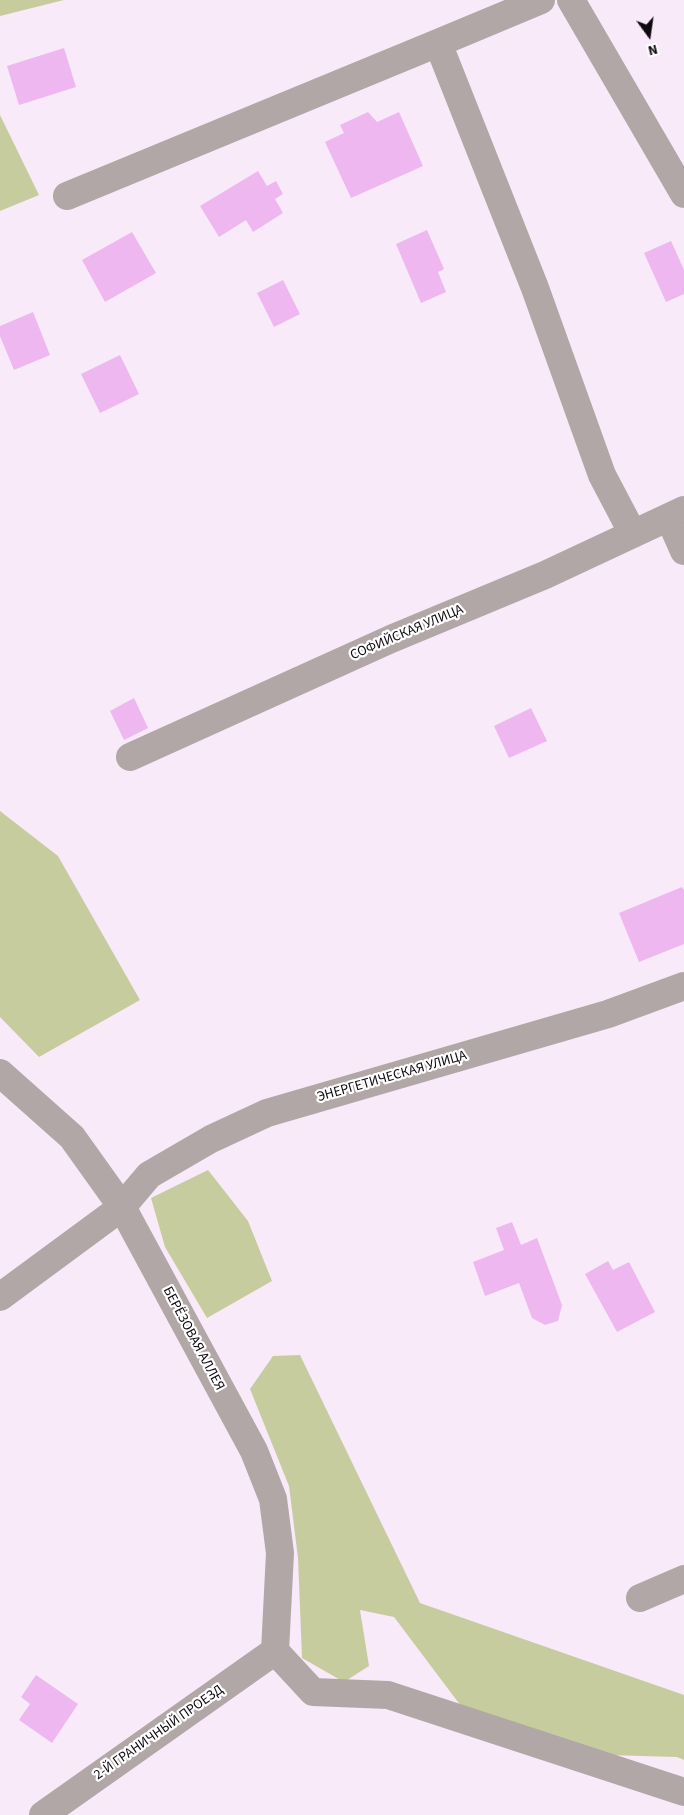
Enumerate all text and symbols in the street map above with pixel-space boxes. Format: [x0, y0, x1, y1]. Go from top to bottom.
north arrow [624, 10, 674, 60]
text: N [646, 39, 660, 60]
street label: СОФИЙСКАЯ УЛИЦА [348, 602, 466, 664]
street label: ЭНЕРГЕТИЧЕСКАЯ УЛИЦА [315, 1048, 469, 1106]
street label: БЕРЁЗОВАЯ АЛЛЕЯ [159, 1284, 227, 1394]
street label: 2-Й ГРАНИЧНЫЙ ПРОЕЗД [91, 1682, 227, 1784]

